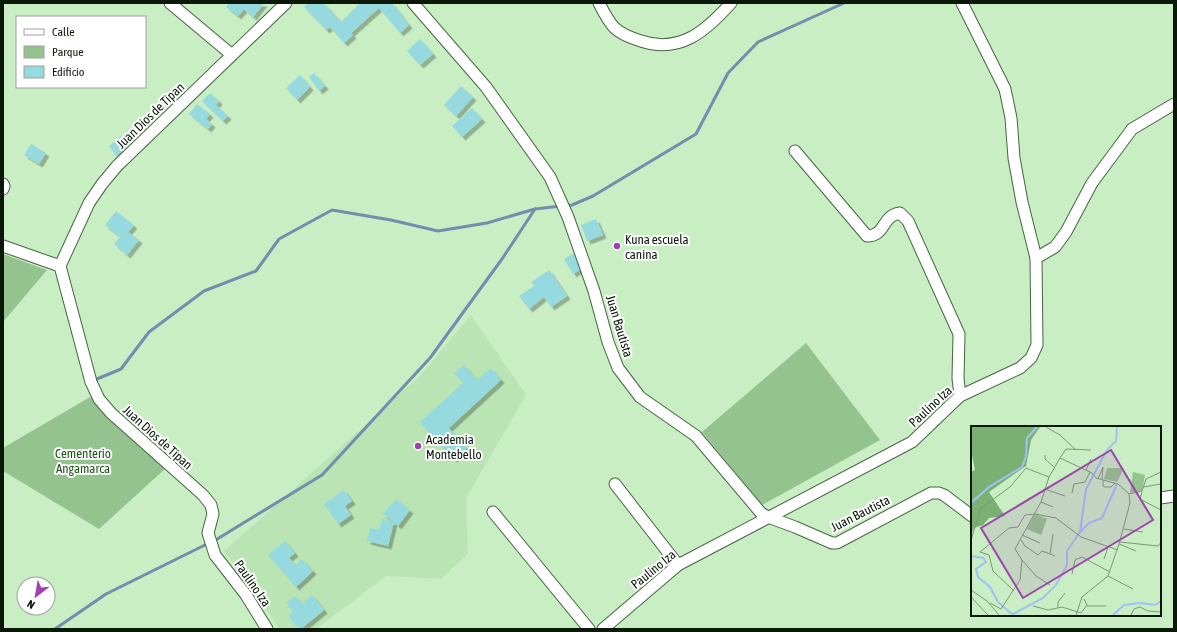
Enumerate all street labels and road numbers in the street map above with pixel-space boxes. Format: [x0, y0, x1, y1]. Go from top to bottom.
street label: Juan Dios de Tipan [113, 79, 187, 151]
street label: Juan Bautista [603, 293, 636, 359]
street label: Paulino Iza [906, 383, 955, 430]
street label: Juan Dios de Tipan [120, 402, 195, 472]
street label: Juan Bautista [828, 492, 892, 535]
street label: Paulino Iza [628, 547, 679, 592]
street label: Paulino Iza [231, 557, 274, 609]

